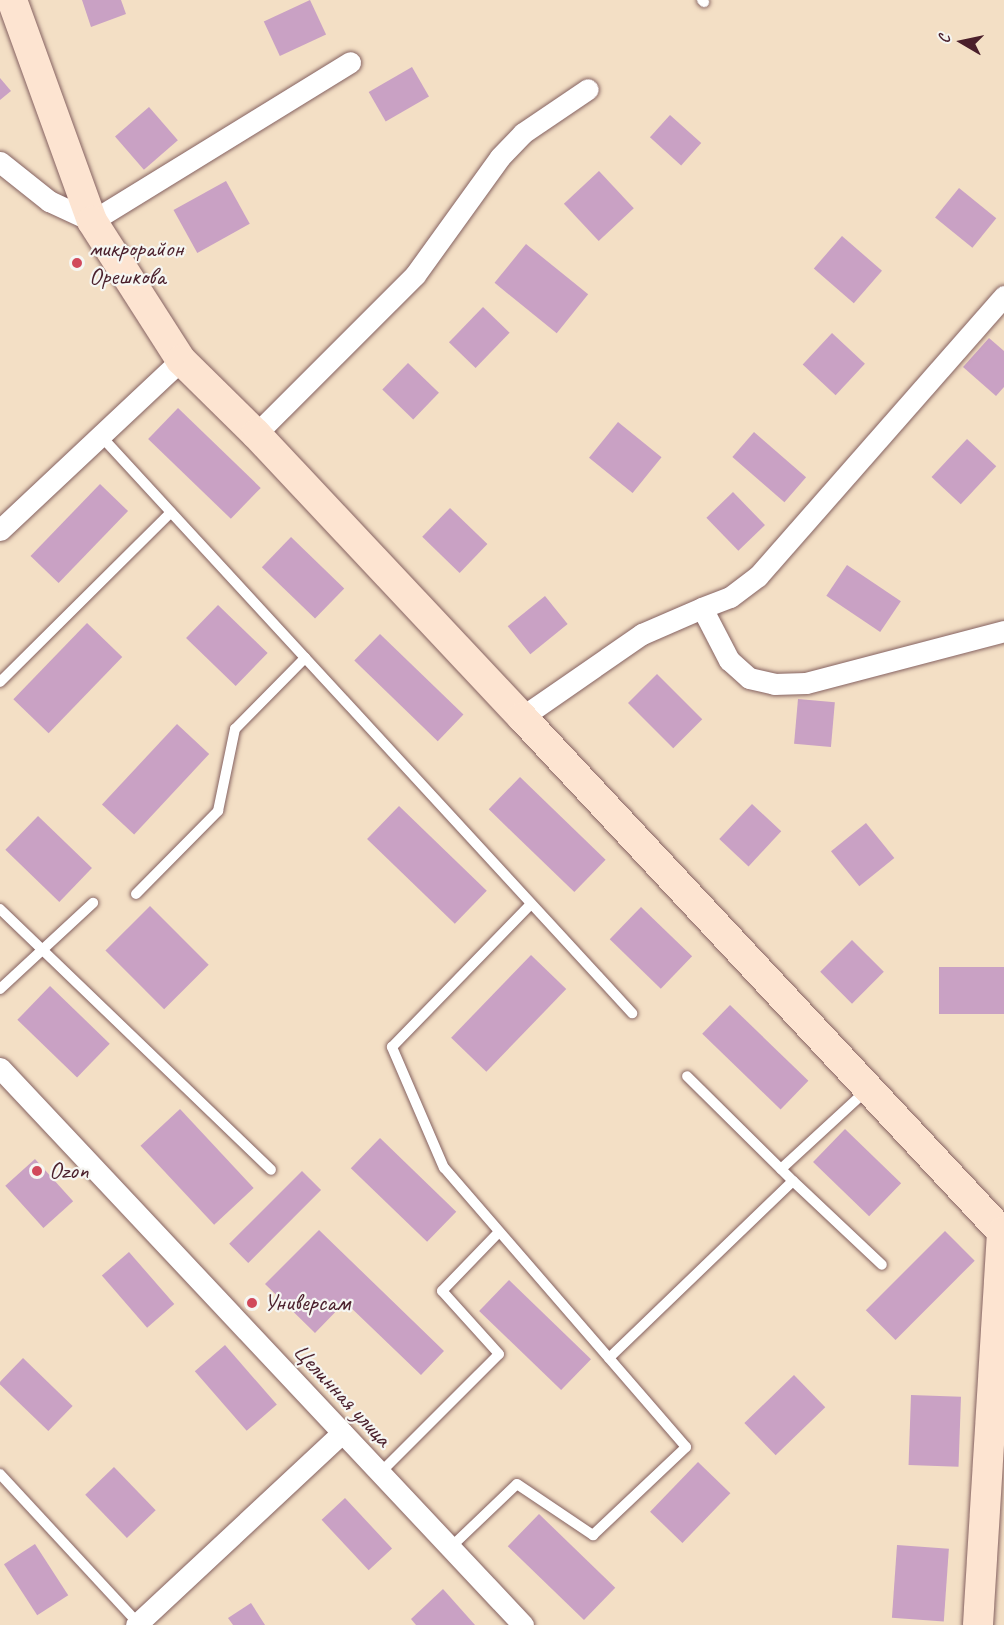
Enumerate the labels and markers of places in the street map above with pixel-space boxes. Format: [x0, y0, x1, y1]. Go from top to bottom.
place label: микрорайон Орешкова [89, 235, 183, 291]
marker: микрорайон Орешкова [70, 256, 84, 270]
place label: Ozon [49, 1157, 88, 1185]
marker: Ozon [30, 1164, 44, 1178]
place label: Универсам [264, 1289, 350, 1317]
marker: Универсам [245, 1296, 259, 1310]

